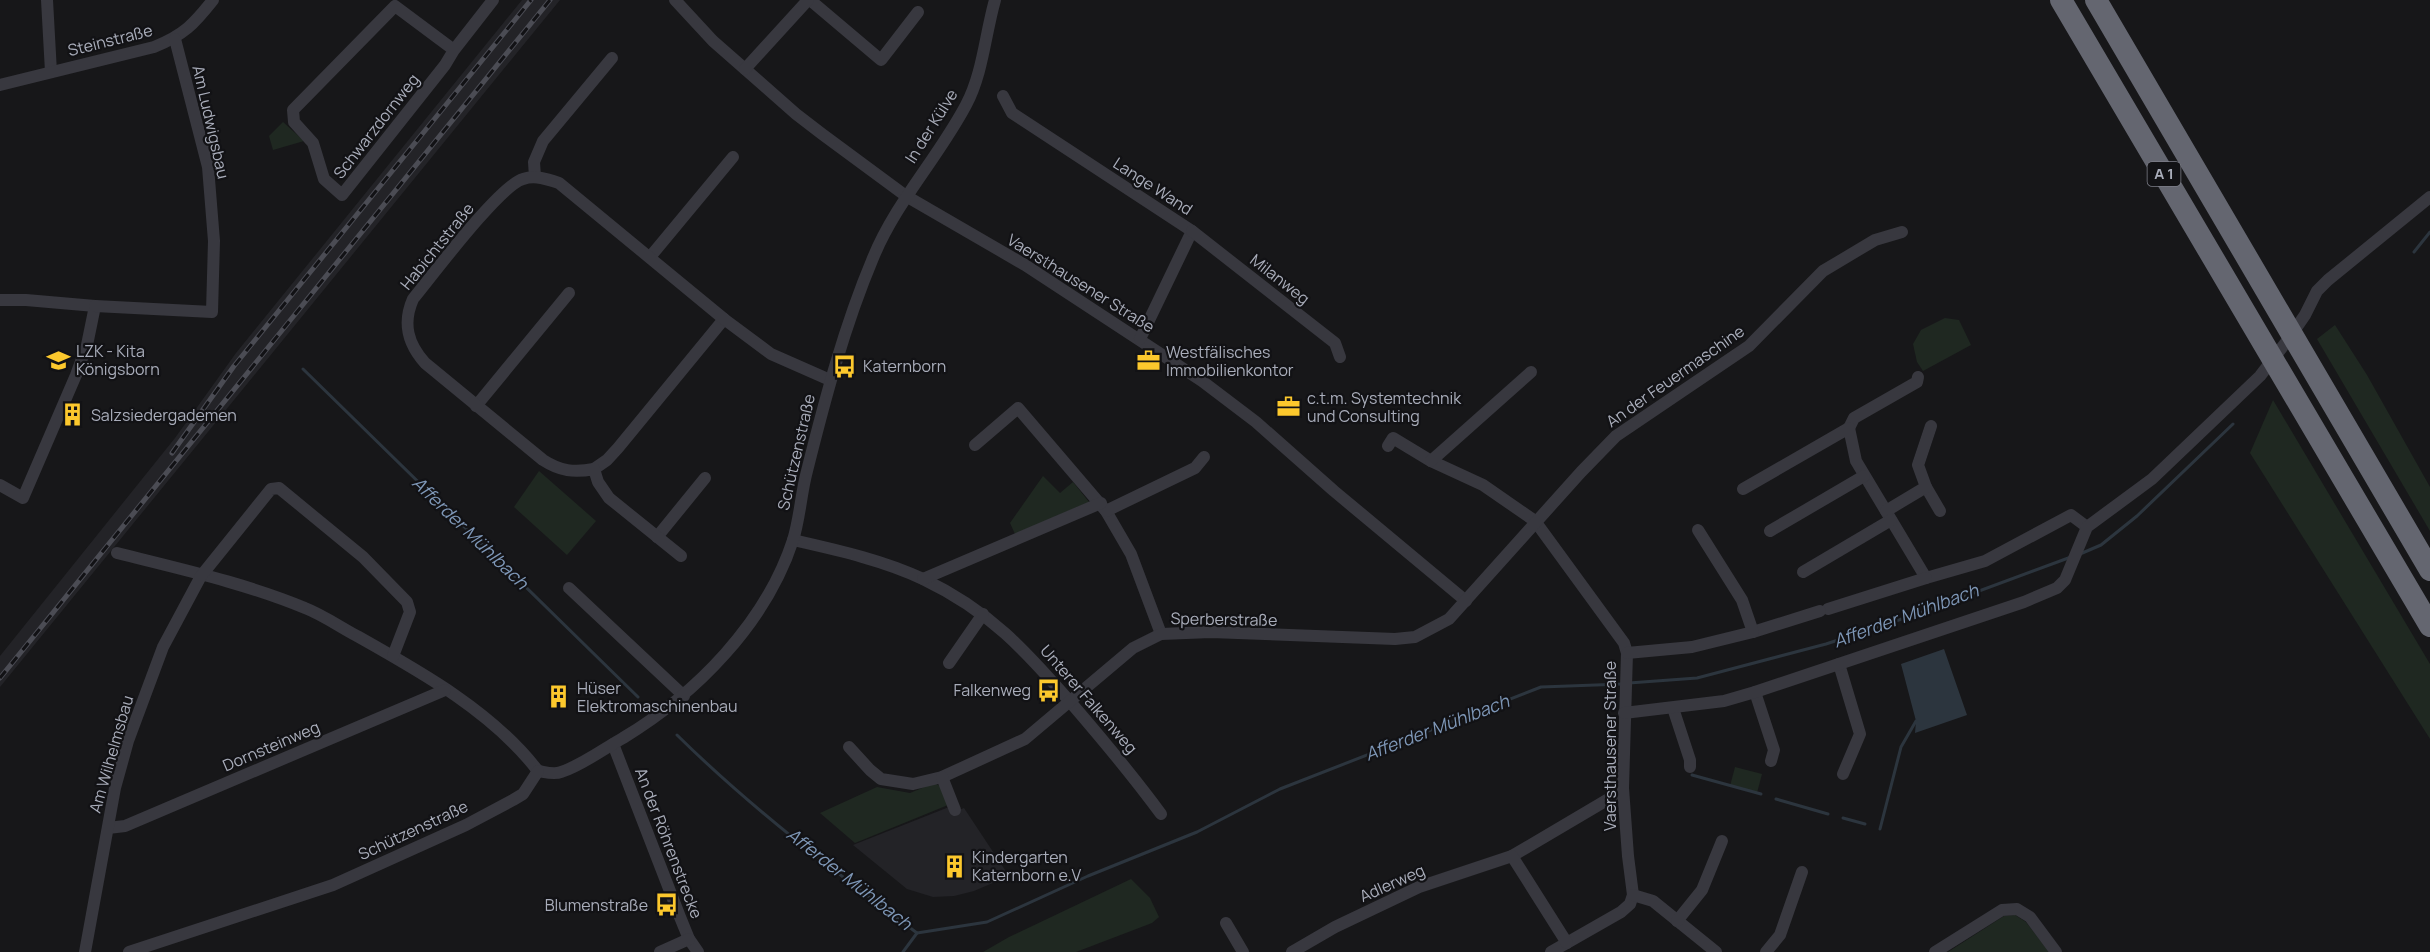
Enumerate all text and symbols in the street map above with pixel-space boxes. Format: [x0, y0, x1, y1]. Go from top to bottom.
street label: Steinstraße [65, 19, 155, 61]
street label: Am Ludwigsbau [187, 63, 235, 181]
street label: Schwarzdornweg [328, 69, 424, 183]
street label: In der Külve [900, 85, 962, 167]
street label: Lange Wand [1109, 152, 1197, 220]
road number: A 1 [2148, 162, 2180, 186]
street label: Habichtstraße [395, 198, 479, 294]
street label: Vaersthausener Straße [1003, 229, 1159, 337]
street label: Milanweg [1246, 249, 1314, 309]
street label: An der Feuermaschine [1601, 320, 1749, 432]
place label: LZK - Kita Königsborn [76, 340, 160, 380]
place label: Westfälisches Immobilienkontor [1166, 341, 1294, 381]
school or university icon: LZK - Kita Königsborn [45, 347, 71, 373]
office icon: Westfälisches Immobilienkontor [1135, 348, 1161, 374]
bus stop icon: Katernborn [832, 353, 858, 379]
place label: Katernborn [863, 355, 946, 377]
place label: c.t.m. Systemtechnik und Consulting [1307, 387, 1462, 427]
street label: Schützenstraße [772, 392, 820, 512]
office icon: c.t.m. Systemtechnik und Consulting [1276, 394, 1302, 420]
building icon: Salzsiedergademen [60, 402, 86, 428]
place label: Salzsiedergademen [91, 404, 237, 426]
water label: Afferder Mühlbach [407, 471, 535, 595]
water label: Afferder Mühlbach [1830, 577, 1983, 652]
street label: Sperberstraße [1170, 607, 1278, 631]
street label: Unterer Falkenweg [1036, 640, 1142, 758]
street label: Vaersthausener Straße [1599, 661, 1621, 831]
place label: Hüser Elektromaschinenbau [577, 677, 738, 717]
bus stop icon: Falkenweg [1036, 677, 1062, 703]
place label: Falkenweg [953, 679, 1031, 701]
building icon: Hüser Elektromaschinenbau [546, 684, 572, 710]
water label: Afferder Mühlbach [1361, 688, 1513, 766]
street label: Am Wilhelmsbau [84, 693, 138, 815]
street label: Dornsteinweg [219, 716, 323, 776]
street label: An der Röhrenstrecke [630, 765, 708, 921]
street label: Schützenstraße [355, 795, 471, 865]
water label: Afferder Mühlbach [782, 822, 918, 935]
place label: Kindergarten Katernborn e.V [972, 846, 1082, 886]
building icon: Kindergarten Katernborn e.V [941, 853, 967, 879]
street label: Adlerweg [1356, 859, 1428, 907]
bus stop icon: Blumenstraße [653, 892, 679, 918]
place label: Blumenstraße [545, 894, 648, 916]

